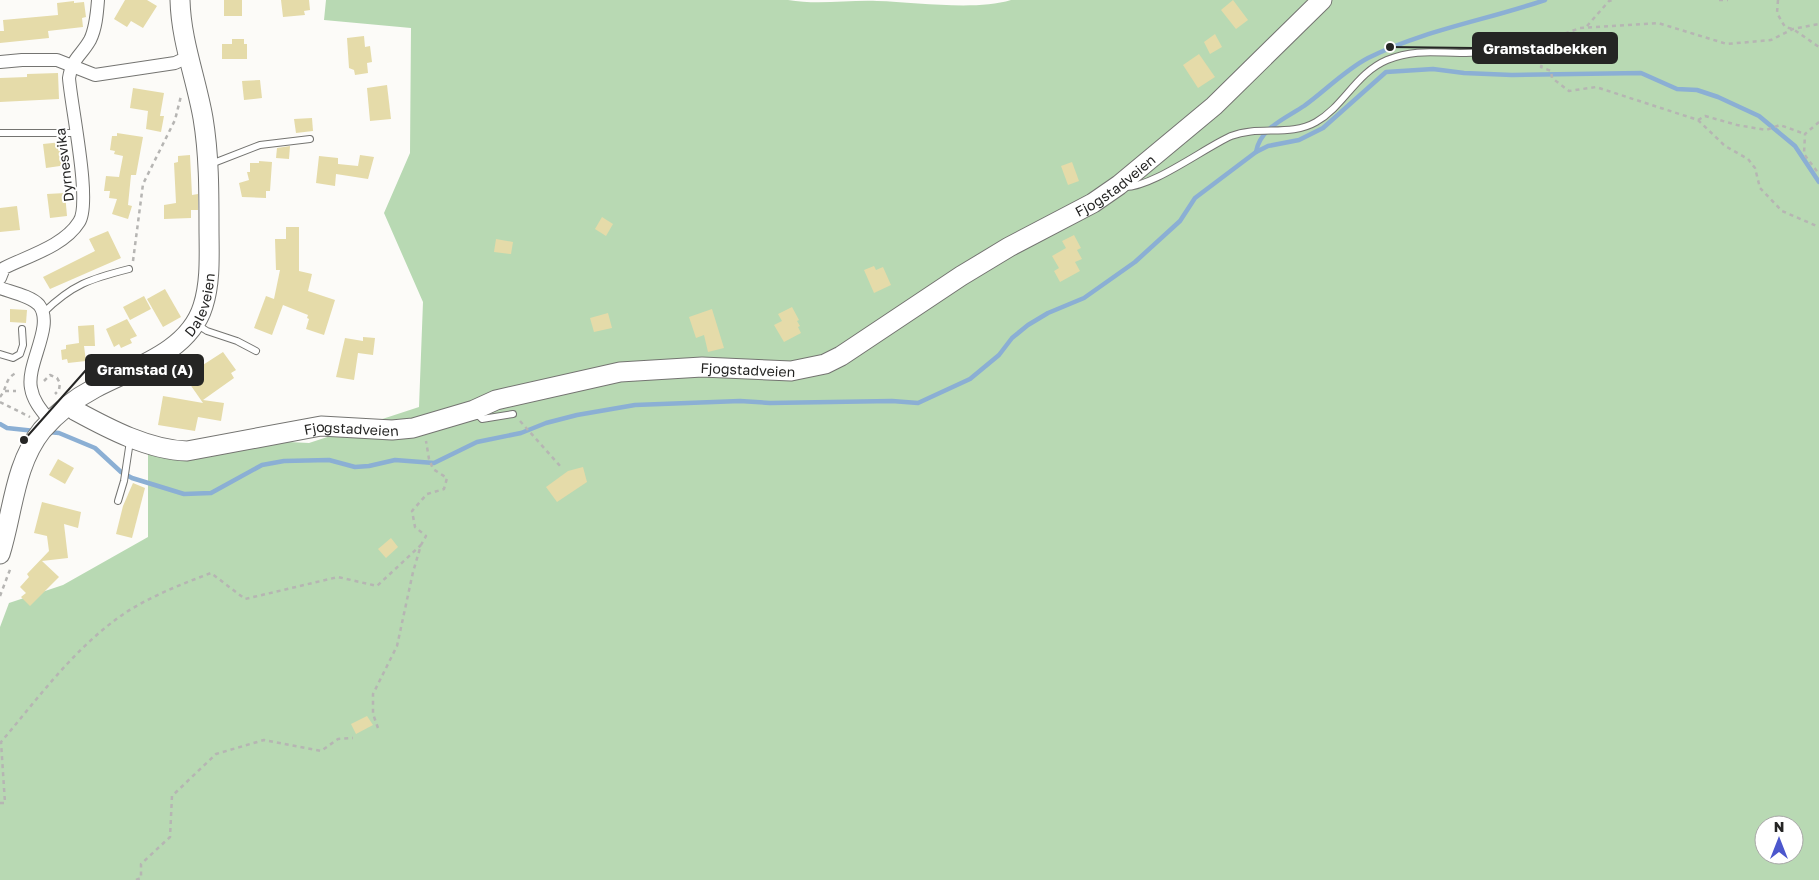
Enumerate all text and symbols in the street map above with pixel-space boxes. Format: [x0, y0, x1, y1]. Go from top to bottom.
callout: Gramstadbekken [1473, 33, 1617, 63]
text: Gramstadbekken [1483, 39, 1607, 57]
street label: Dyrnesvika [51, 127, 77, 203]
street label: Fjogstadveien [1072, 150, 1158, 220]
street label: Daleveien [180, 272, 217, 340]
callout: Gramstad (A) [86, 355, 203, 385]
street label: Fjogstadveien [700, 358, 796, 380]
text: Gramstad (A) [97, 360, 193, 378]
street label: Fjogstadveien [302, 417, 399, 439]
north arrow [1754, 815, 1804, 865]
text: N [1774, 818, 1784, 835]

